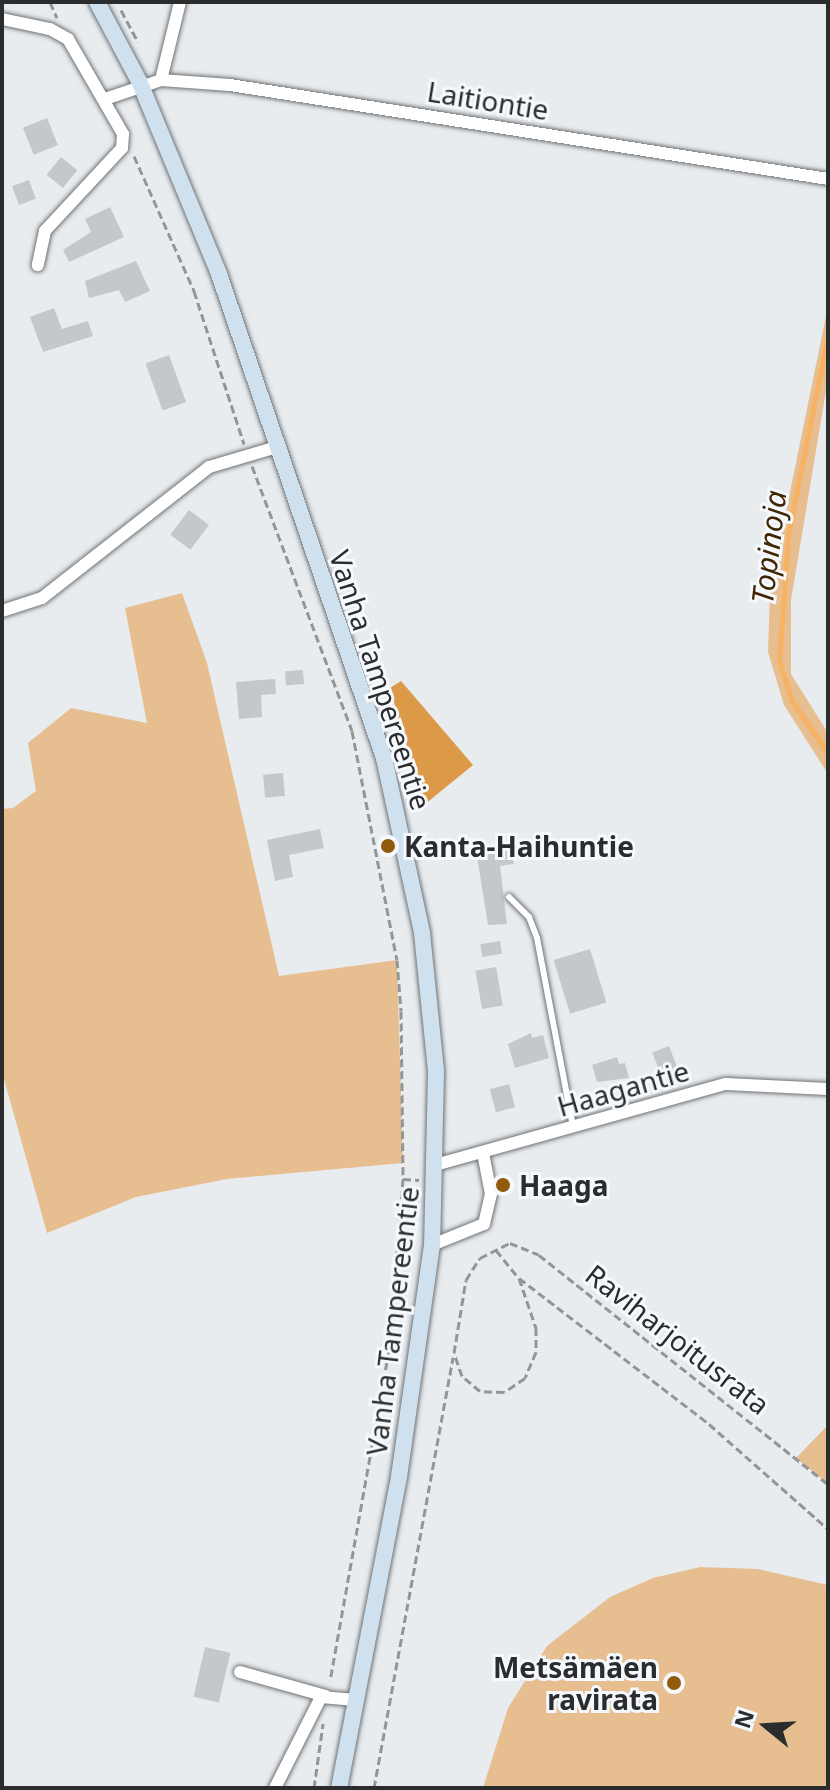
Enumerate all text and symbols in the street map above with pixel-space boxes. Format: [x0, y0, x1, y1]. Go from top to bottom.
street label: Laitiontie [425, 74, 551, 126]
water label: Topinoja [744, 488, 794, 606]
street label: Vanha Tampereentie [323, 546, 439, 814]
place label: Kanta-Haihuntie [404, 829, 634, 863]
marker: Kanta-Haihuntie [379, 837, 397, 855]
street label: Haagantie [553, 1053, 693, 1123]
place label: Haaga [519, 1168, 608, 1202]
marker: Haaga [494, 1176, 512, 1194]
street label: Vanha Tampereentie [359, 1185, 425, 1457]
street label: Raviharjoitusrata [579, 1257, 777, 1421]
place label: Metsämäen ravirata [493, 1650, 658, 1716]
marker: Metsämäen ravirata [665, 1674, 683, 1692]
north arrow [726, 1686, 806, 1766]
text: N [726, 1705, 760, 1732]

